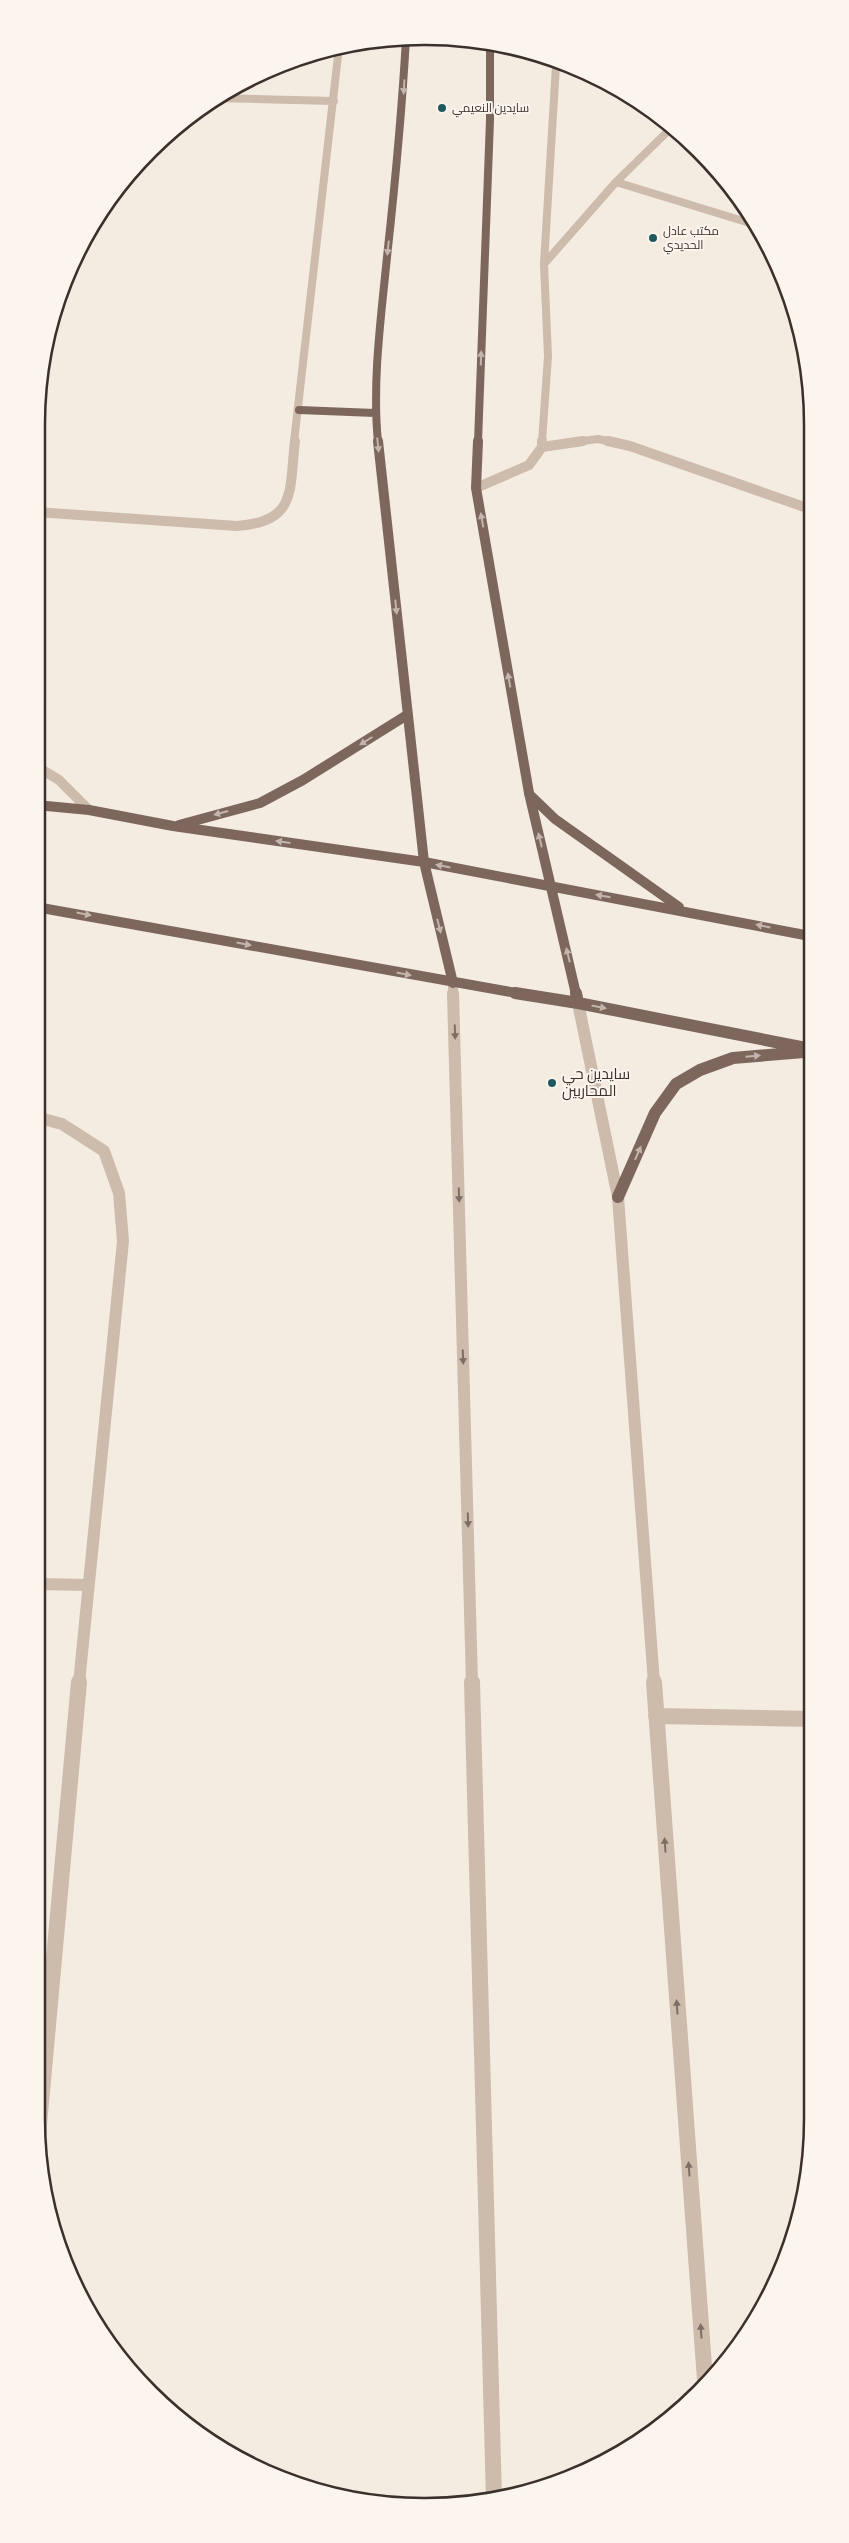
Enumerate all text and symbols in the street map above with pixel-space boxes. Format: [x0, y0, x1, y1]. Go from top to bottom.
one-way arrow [400, 79, 408, 95]
place label: سايدين النعيمي [452, 101, 529, 118]
marker: سايدين النعيمي [436, 102, 448, 114]
place label: مكتب عادل الحديدي [663, 224, 719, 255]
marker: مكتب عادل الحديدي [647, 232, 659, 244]
one-way arrow [384, 241, 392, 257]
one-way arrow [477, 350, 485, 366]
one-way arrow [374, 437, 382, 453]
one-way arrow [477, 512, 485, 528]
one-way arrow [392, 599, 400, 615]
one-way arrow [505, 672, 513, 688]
one-way arrow [359, 736, 372, 746]
one-way arrow [214, 809, 229, 817]
one-way arrow [536, 832, 544, 847]
one-way arrow [274, 838, 290, 846]
one-way arrow [436, 862, 451, 870]
one-way arrow [595, 892, 611, 900]
one-way arrow [77, 911, 93, 919]
one-way arrow [436, 919, 444, 934]
one-way arrow [754, 922, 770, 930]
one-way arrow [237, 941, 253, 949]
one-way arrow [564, 947, 572, 962]
one-way arrow [396, 971, 412, 979]
one-way arrow [591, 1003, 607, 1011]
one-way arrow [451, 1024, 459, 1040]
one-way arrow [745, 1052, 761, 1060]
place label: سايدين حي المحاربين [562, 1065, 630, 1101]
marker: سايدين حي المحاربين [546, 1077, 558, 1089]
one-way arrow [634, 1146, 642, 1160]
one-way arrow [455, 1187, 463, 1203]
one-way arrow [460, 1349, 468, 1365]
one-way arrow [464, 1512, 472, 1528]
one-way arrow [661, 1837, 669, 1853]
one-way arrow [673, 1999, 681, 2015]
one-way arrow [685, 2161, 693, 2177]
one-way arrow [697, 2323, 705, 2339]

